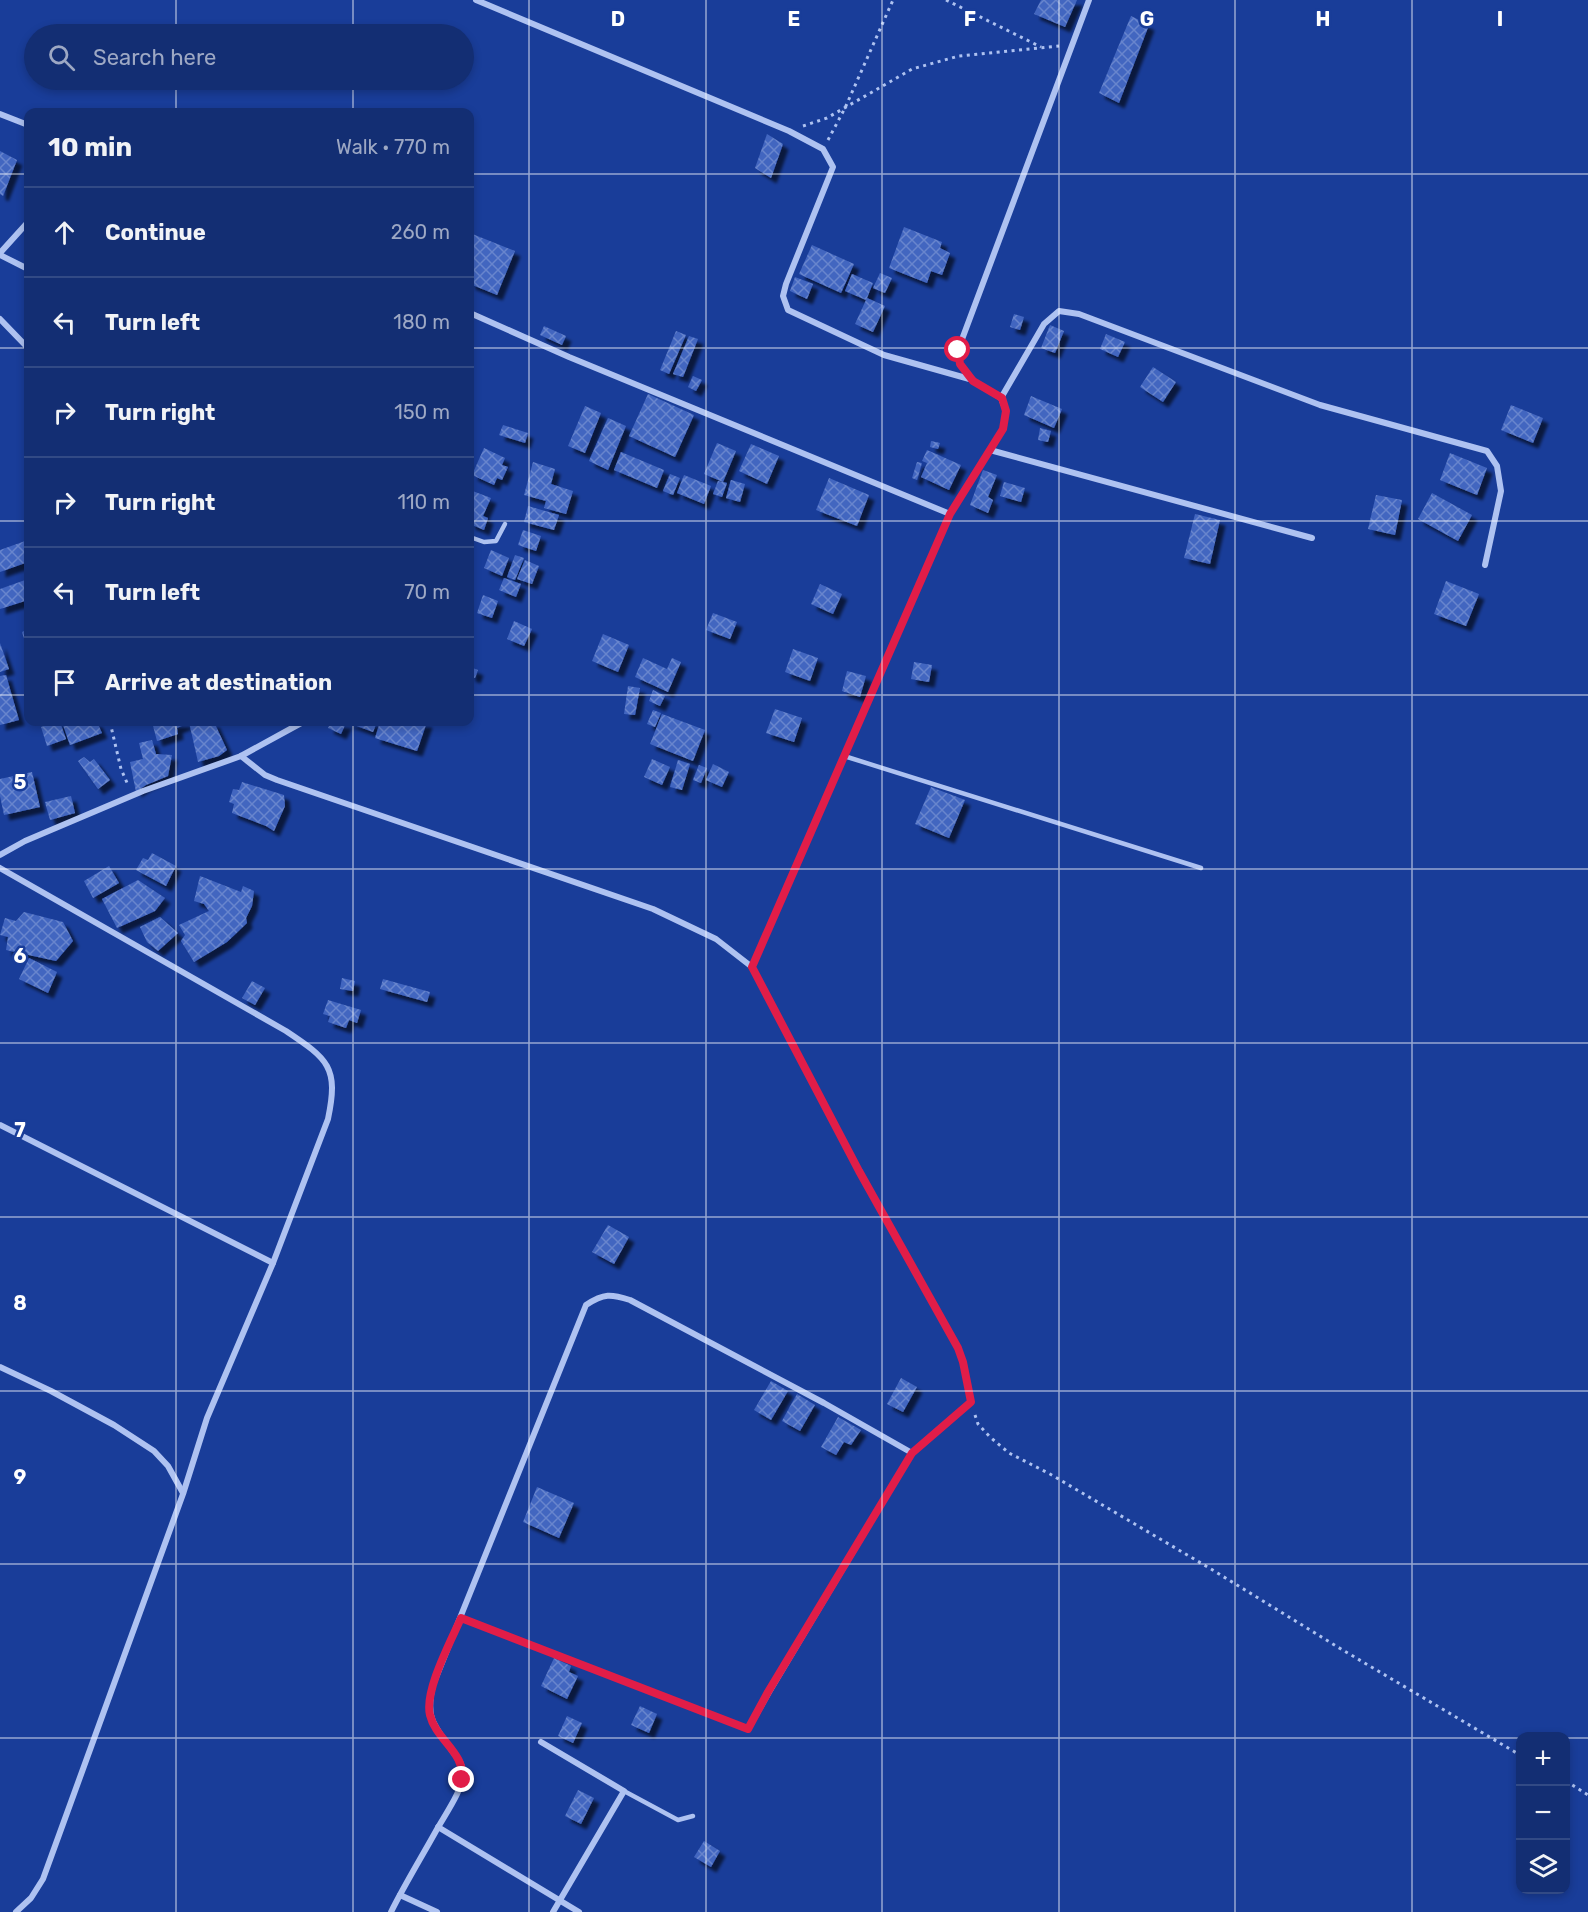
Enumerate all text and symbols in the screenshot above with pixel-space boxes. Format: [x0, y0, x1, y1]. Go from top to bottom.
text: D [611, 7, 625, 31]
text: E [788, 7, 800, 31]
text: F [964, 7, 976, 31]
text: G [1140, 7, 1154, 31]
text: H [1316, 7, 1330, 31]
text: I [1497, 7, 1503, 31]
search box [24, 24, 474, 90]
icon: search [45, 41, 78, 74]
text: Search here [93, 44, 216, 71]
text: 10 min [48, 132, 132, 163]
text: Walk · 770 m [336, 135, 450, 159]
icon: ahead [48, 216, 81, 249]
text: Continue [105, 219, 206, 246]
text: 260 m [391, 220, 450, 244]
icon: left [48, 306, 81, 339]
text: Turn left [105, 309, 200, 336]
text: 180 m [393, 310, 450, 334]
route start [944, 336, 970, 362]
icon: right [48, 396, 81, 429]
text: Turn right [105, 399, 215, 426]
text: 150 m [394, 400, 450, 424]
icon: right [48, 486, 81, 519]
text: Turn right [105, 489, 215, 516]
text: 110 m [398, 490, 450, 514]
icon: left [48, 576, 81, 609]
text: Turn left [105, 579, 200, 606]
text: 70 m [404, 580, 450, 604]
icon: arrive [48, 666, 81, 699]
text: Arrive at destination [105, 669, 332, 696]
text: 5 [14, 770, 27, 794]
text: 6 [13, 944, 27, 968]
text: 7 [14, 1118, 26, 1142]
text: 8 [13, 1291, 27, 1315]
text: 9 [14, 1465, 27, 1489]
map controls [1516, 1732, 1570, 1894]
button: + [1516, 1732, 1570, 1786]
route end [448, 1766, 474, 1792]
button: − [1516, 1786, 1570, 1840]
button: layers [1516, 1840, 1570, 1894]

